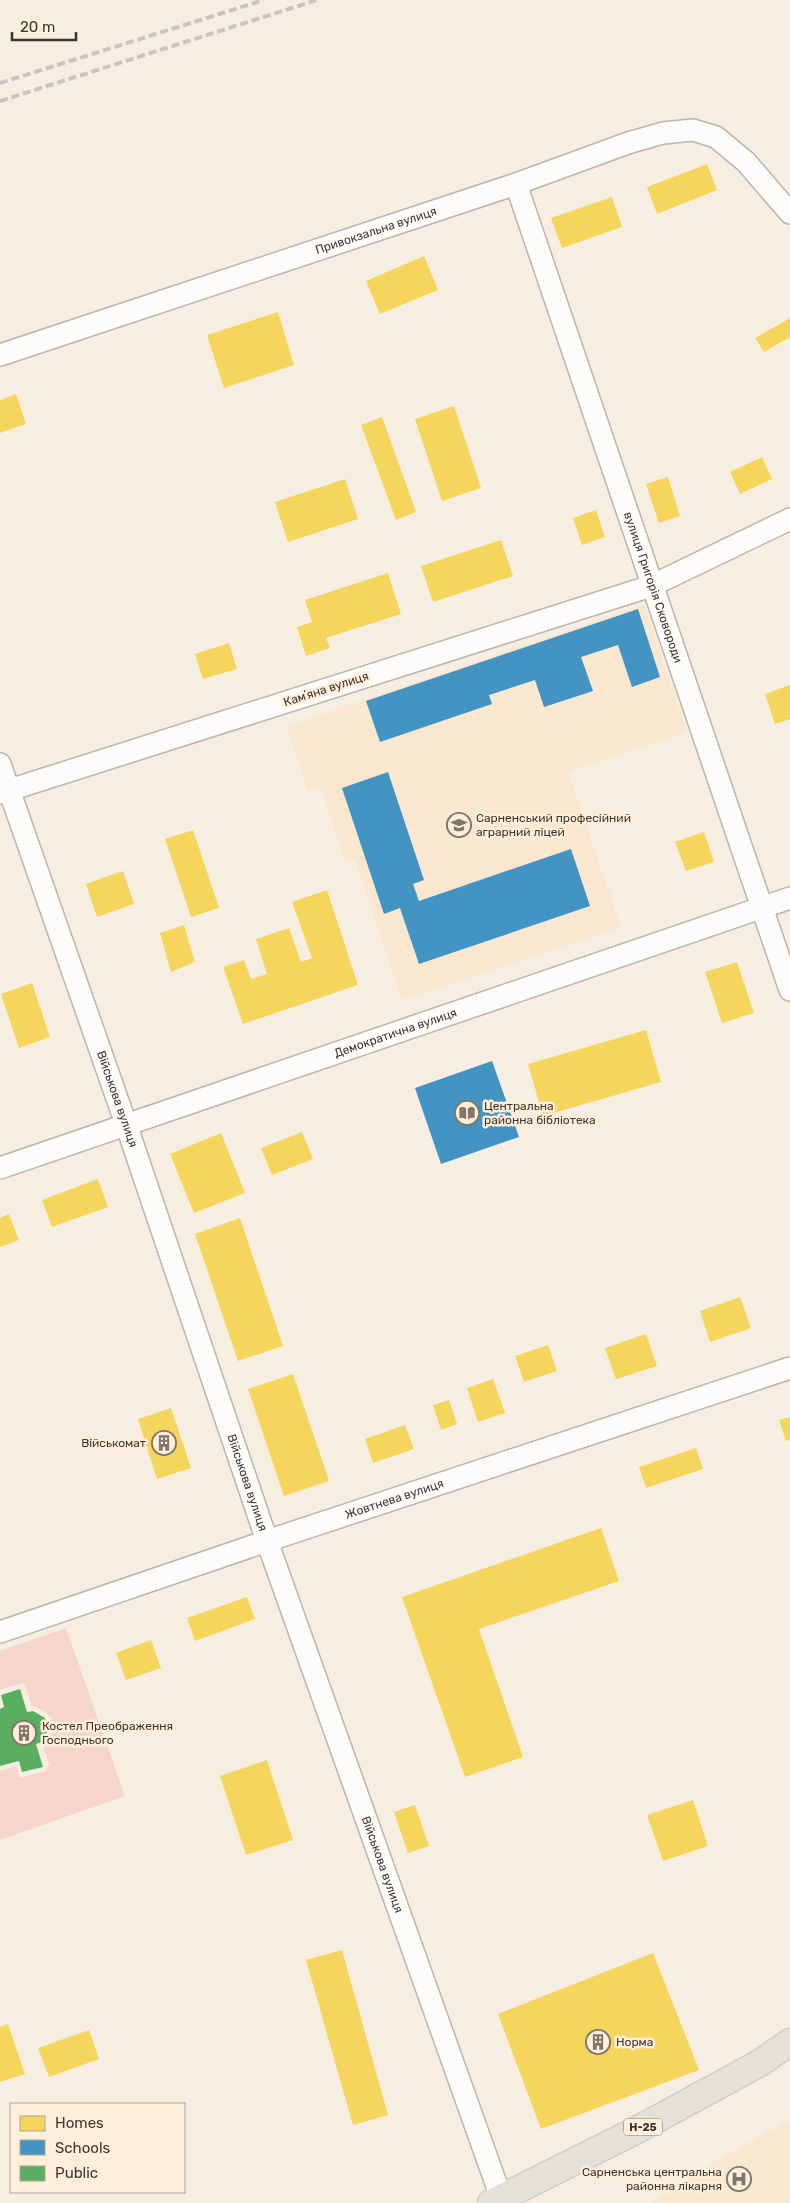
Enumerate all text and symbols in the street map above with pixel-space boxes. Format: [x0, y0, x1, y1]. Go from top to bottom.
scale bar [12, 10, 76, 42]
text: 20 m [20, 18, 55, 36]
street label: Привокзальна вулиця [313, 204, 438, 257]
street label: вулиця Григорія Сковороди [621, 510, 685, 665]
street label: Камʼяна вулиця [282, 669, 370, 709]
place label: Сарненський професійний аграрний ліцей [476, 811, 631, 839]
school or university icon: Сарненський професійний аграрний ліцей [446, 812, 472, 838]
street label: Демократична вулиця [332, 1005, 459, 1060]
street label: Військова вулиця [94, 1049, 140, 1149]
place label: Центральна районна бібліотека [484, 1099, 596, 1127]
library icon: Центральна районна бібліотека [454, 1100, 480, 1126]
building icon: Військомат [151, 1430, 177, 1456]
street label: Військова вулиця [224, 1432, 270, 1533]
place label: Військомат [81, 1436, 146, 1450]
street label: Жовтнева вулиця [343, 1476, 445, 1522]
place label: Костел Преображення Господнього [42, 1719, 173, 1747]
building icon: Костел Преображення Господнього [11, 1720, 37, 1746]
street label: Військова вулиця [359, 1814, 406, 1915]
building icon: Норма [585, 2029, 611, 2055]
place label: Норма [616, 2035, 653, 2049]
legend [10, 2103, 185, 2193]
text: Homes [55, 2114, 104, 2132]
road number: Н-25 [624, 2118, 662, 2136]
text: Schools [55, 2139, 111, 2157]
text: Public [55, 2164, 98, 2182]
place label: Сарненська центральна районна лікарня [582, 2165, 722, 2193]
hospital icon: Сарненська центральна районна лікарня [726, 2166, 752, 2192]

